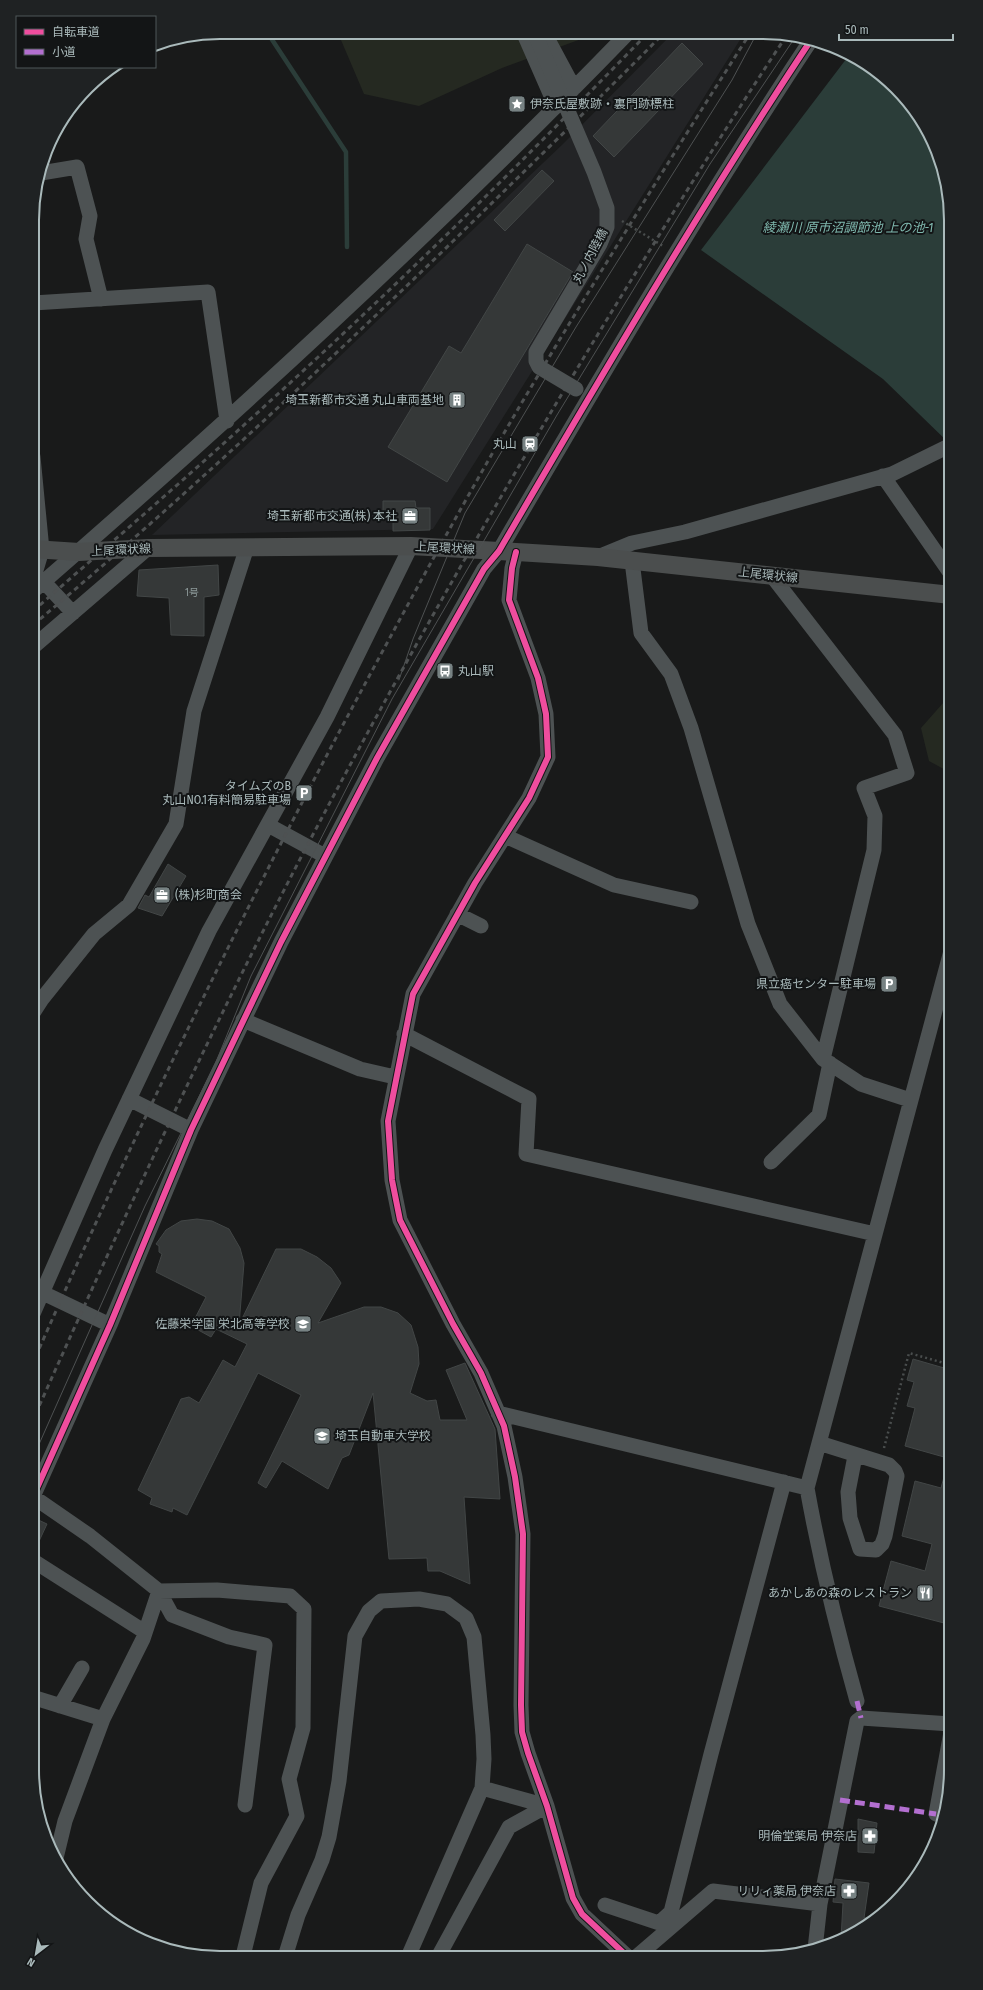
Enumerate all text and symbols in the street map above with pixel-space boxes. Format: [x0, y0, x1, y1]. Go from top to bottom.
legend [16, 16, 156, 68]
scale bar [839, 16, 953, 42]
text: 50 m [845, 23, 869, 37]
text: 自転車道 [52, 25, 100, 39]
text: 小道 [52, 45, 76, 59]
place icon: 伊奈氏屋敷跡・裏門跡標柱 [507, 94, 527, 114]
place label: 伊奈氏屋敷跡・裏門跡標柱 [530, 97, 674, 111]
water label: 綾瀬川 原市沼調節池 上の池-1 [763, 220, 933, 235]
street label: 丸ノ内陸橋 [570, 226, 610, 286]
building icon: 埼玉新都市交通 丸山車両基地 [447, 390, 467, 410]
place label: 埼玉新都市交通 丸山車両基地 [285, 393, 444, 407]
station icon: 丸山 [520, 434, 540, 454]
place label: 丸山 [493, 437, 517, 451]
office icon: 埼玉新都市交通(株) 本社 [400, 506, 420, 526]
place label: 埼玉新都市交通(株) 本社 [267, 509, 397, 523]
street label: 上尾環状線 [415, 539, 475, 557]
street label: 上尾環状線 [91, 541, 151, 559]
street label: 上尾環状線 [737, 565, 799, 585]
house number: 1号 [185, 587, 199, 599]
bus stop icon: 丸山駅 [435, 661, 455, 681]
place label: 丸山駅 [458, 664, 494, 678]
place label: タイムズのB 丸山NO.1有料簡易駐車場 [162, 779, 291, 807]
parking icon: タイムズのB 丸山NO.1有料簡易駐車場 [294, 783, 314, 803]
office icon: (株)杉町商会 [152, 885, 172, 905]
place label: (株)杉町商会 [175, 888, 242, 902]
parking icon: 県立癌センター駐車場 [879, 974, 899, 994]
place label: 県立癌センター駐車場 [756, 977, 876, 991]
school or university icon: 佐藤栄学園 栄北高等学校 [293, 1314, 313, 1334]
place label: 佐藤栄学園 栄北高等学校 [155, 1317, 290, 1331]
school or university icon: 埼玉自動車大学校 [312, 1426, 332, 1446]
place label: 埼玉自動車大学校 [335, 1429, 431, 1443]
restaurant icon: あかしあの森のレストラン [915, 1583, 935, 1603]
place label: あかしあの森のレストラン [768, 1586, 912, 1600]
pharmacy icon: 明倫堂薬局 伊奈店 [860, 1826, 880, 1846]
place label: 明倫堂薬局 伊奈店 [758, 1829, 857, 1843]
pharmacy icon: リリィ薬局 伊奈店 [839, 1881, 859, 1901]
place label: リリィ薬局 伊奈店 [737, 1884, 836, 1898]
north arrow [16, 1934, 56, 1974]
text: N [25, 1955, 37, 1969]

